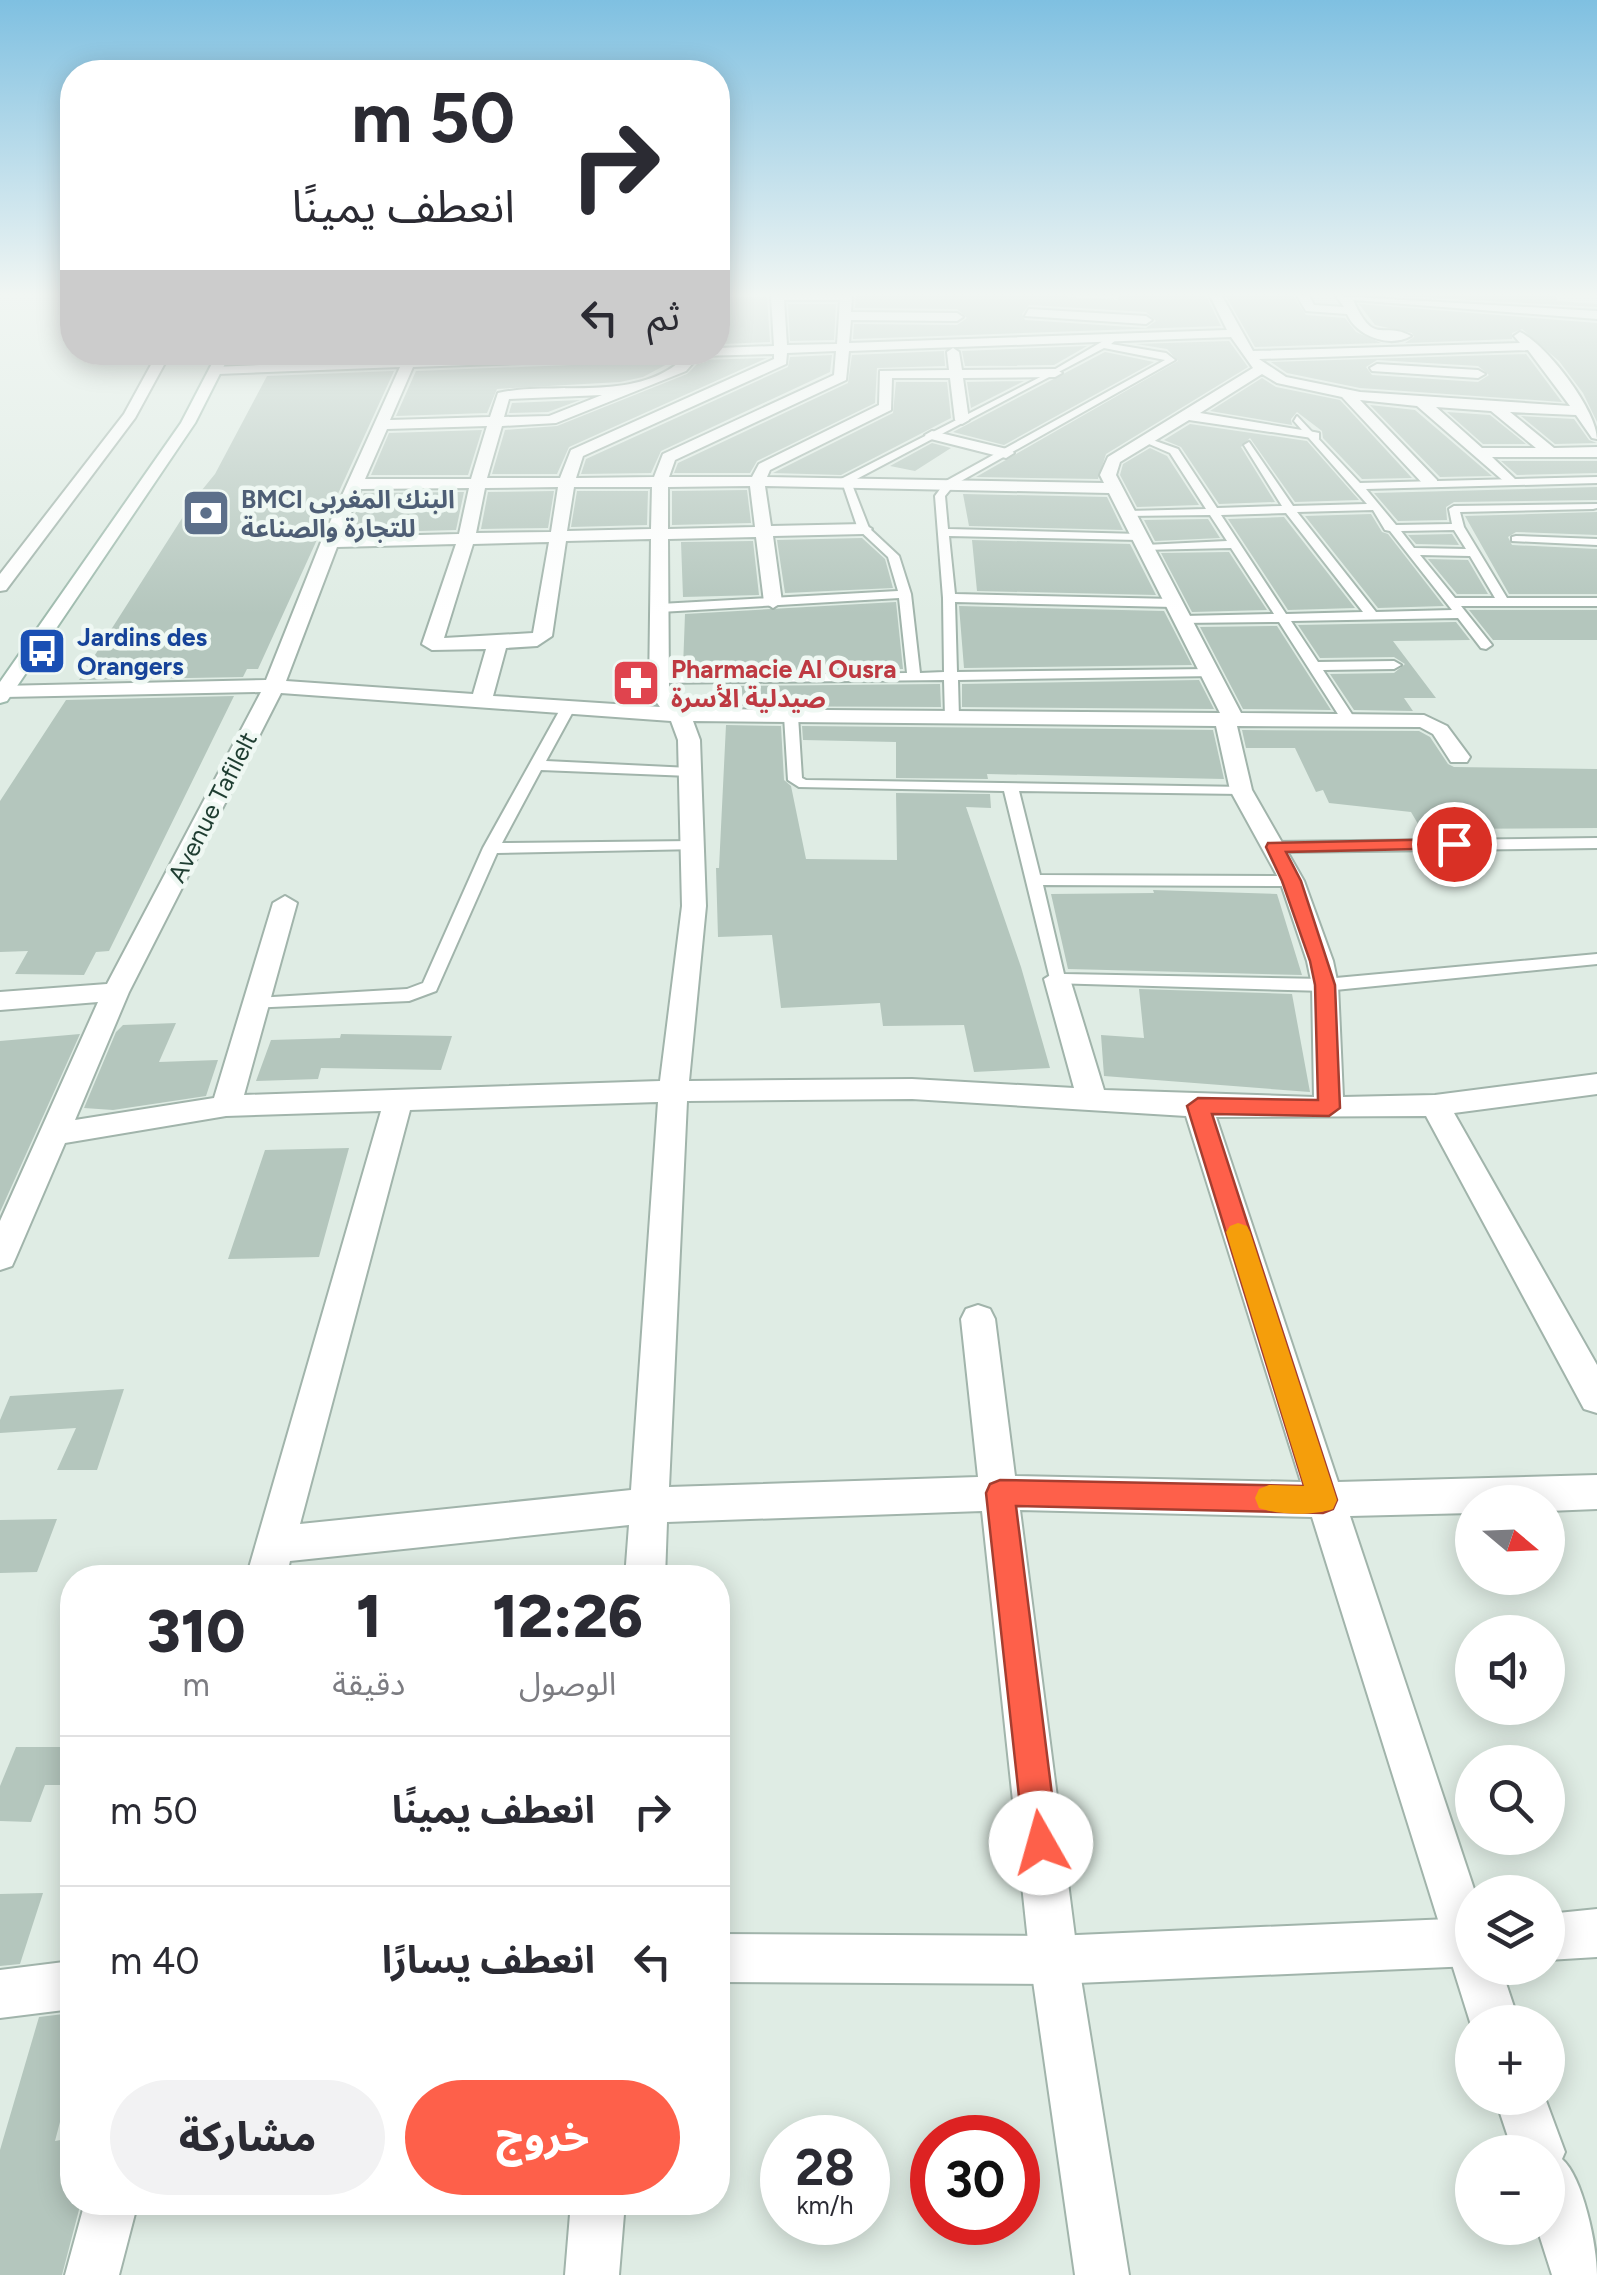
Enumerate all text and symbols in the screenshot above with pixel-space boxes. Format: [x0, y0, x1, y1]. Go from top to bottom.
text: 50 m [351, 75, 515, 160]
icon: right [550, 100, 680, 230]
text: انعطف يمينًا [291, 179, 515, 233]
icon: left [572, 290, 627, 345]
text: ثم [647, 294, 680, 340]
place label: BMCI البنك المغربي للتجارة والصناعة [241, 484, 455, 543]
bank icon: BMCI البنك المغربي للتجارة والصناعة [180, 487, 232, 539]
place label: Jardins des Orangers [77, 622, 208, 681]
bus stop icon: Jardins des Orangers [16, 625, 68, 677]
place label: Pharmacie Al Ousra صيدلية الأسرة [671, 654, 897, 713]
pharmacy icon: Pharmacie Al Ousra صيدلية الأسرة [610, 657, 662, 709]
street label: Avenue Tafilelt [161, 727, 263, 887]
pin [1412, 802, 1497, 887]
icon: arrive [1427, 817, 1482, 872]
north arrow [1455, 1485, 1565, 1595]
map controls [1455, 1485, 1565, 2245]
text: 1 [356, 1580, 382, 1652]
text: 12:26 [492, 1580, 643, 1652]
text: 310 [147, 1595, 245, 1667]
button: sound [1455, 1615, 1565, 1725]
text: دقيقة [332, 1665, 405, 1703]
text: الوصول [519, 1665, 616, 1703]
text: m [183, 1666, 210, 1704]
button: search [1455, 1745, 1565, 1855]
icon: right [625, 1784, 680, 1839]
text: انعطف يمينًا [392, 1787, 595, 1833]
text: 50 m [110, 1788, 198, 1834]
position arrow [989, 1791, 1093, 1895]
button: layers [1455, 1875, 1565, 1985]
icon: left [625, 1934, 680, 1989]
text: انعطف يسارًا [382, 1937, 595, 1983]
text: 40 m [110, 1938, 200, 1984]
button: + [1455, 2005, 1565, 2115]
button: مشاركة [110, 2080, 385, 2195]
button: خروج [405, 2080, 680, 2195]
speed limit sign: 30 [910, 2115, 1040, 2245]
button: − [1455, 2135, 1565, 2245]
text: 28 [795, 2137, 855, 2198]
text: km/h [796, 2190, 854, 2220]

